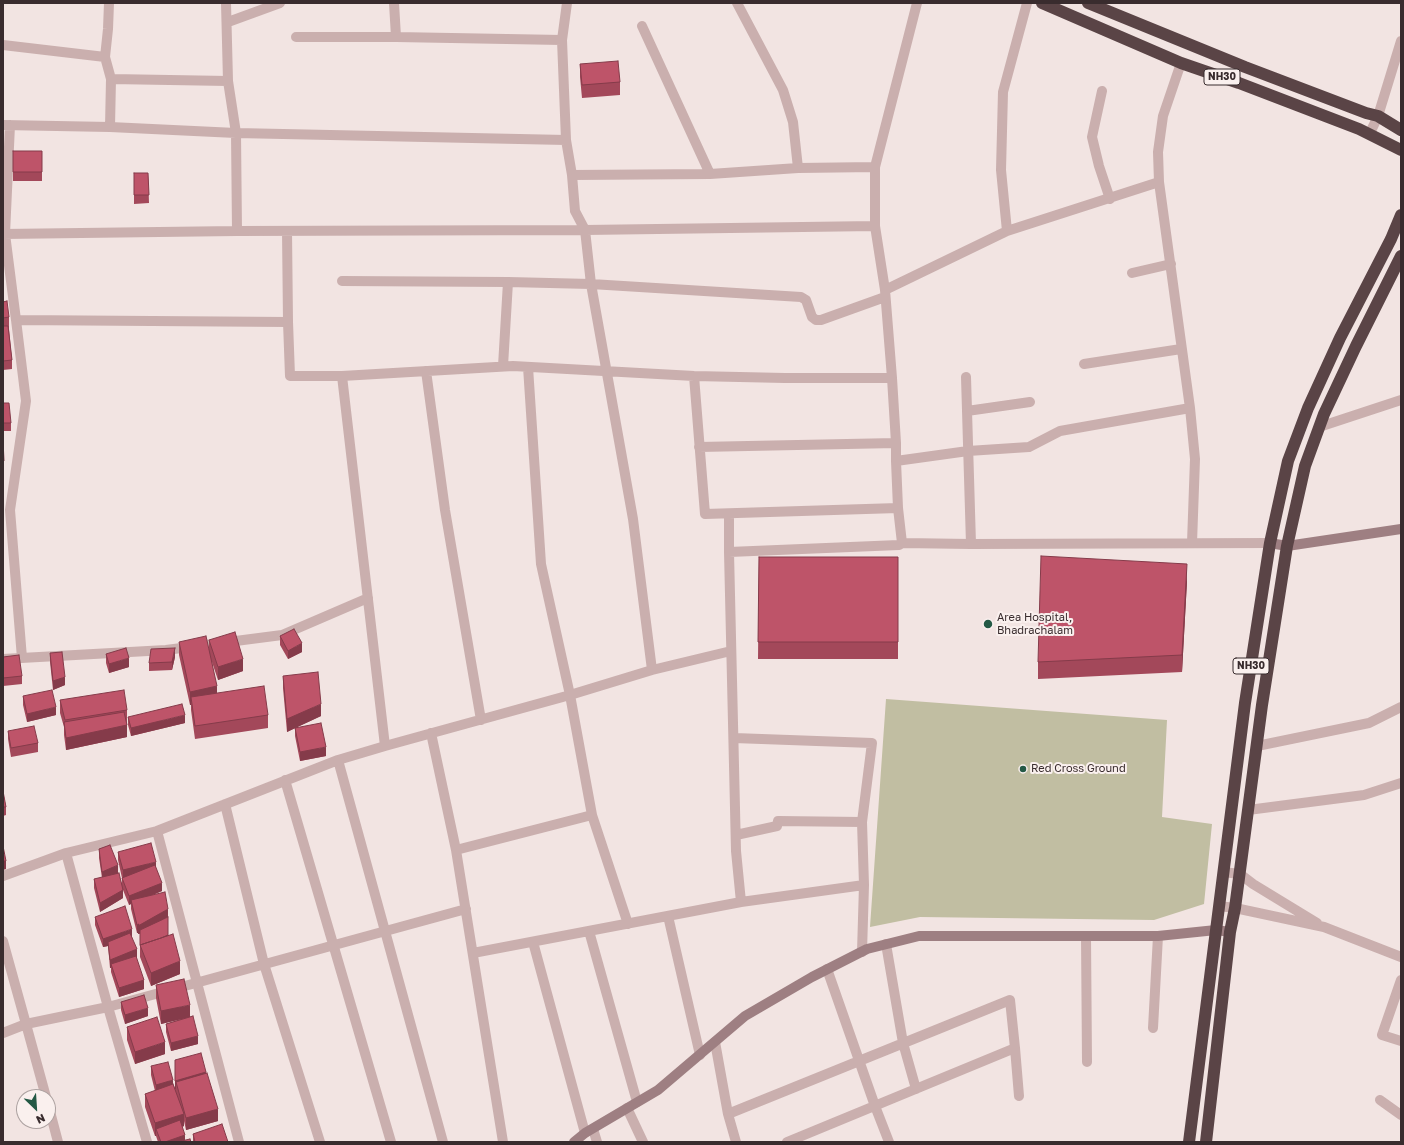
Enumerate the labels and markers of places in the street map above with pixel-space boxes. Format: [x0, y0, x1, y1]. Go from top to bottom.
place label: Area Hospital, Bhadrachalam [997, 611, 1073, 637]
marker: Area Hospital, Bhadrachalam [982, 618, 994, 630]
place label: Red Cross Ground [1031, 762, 1126, 776]
marker: Red Cross Ground [1018, 764, 1028, 774]

